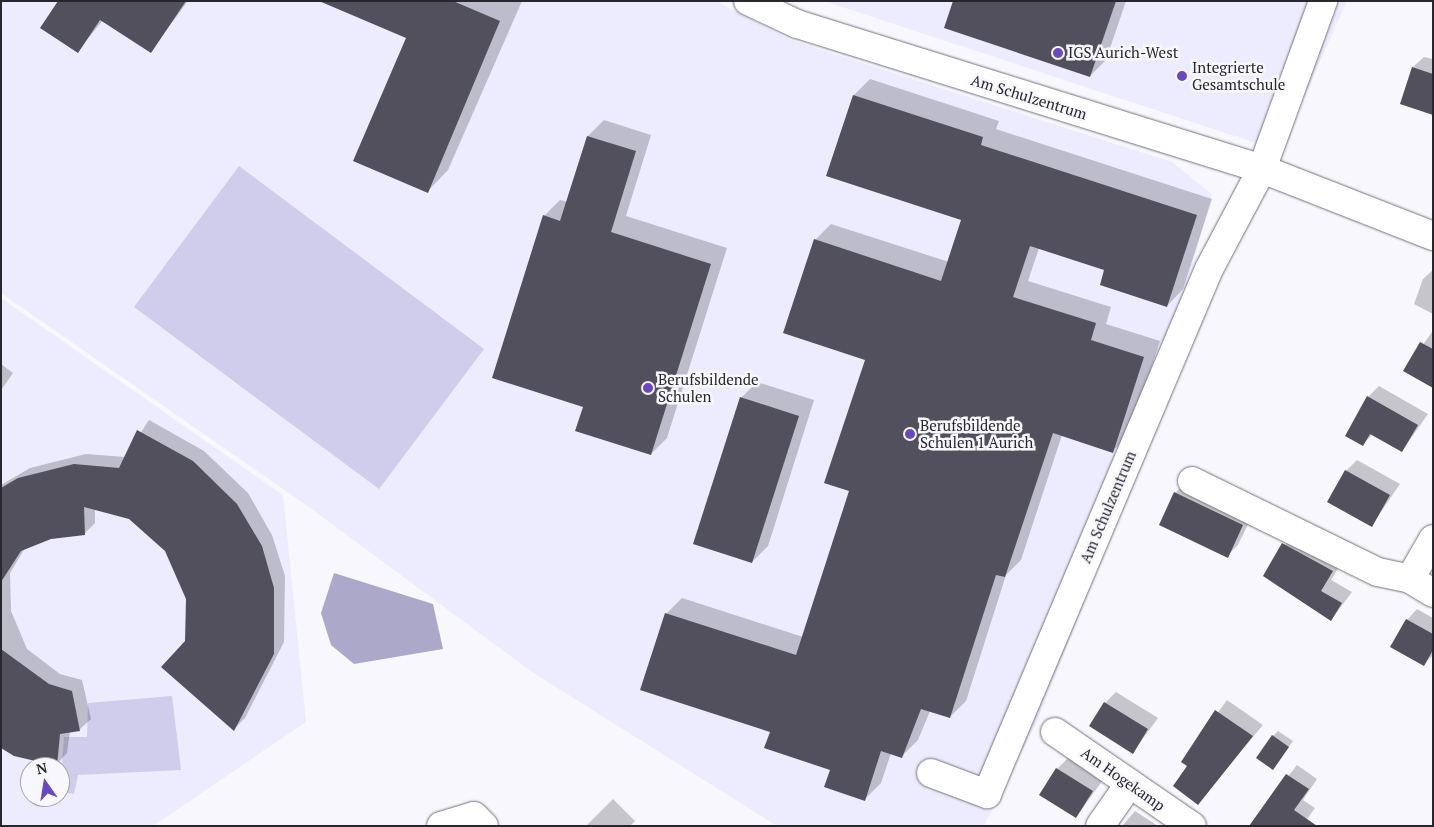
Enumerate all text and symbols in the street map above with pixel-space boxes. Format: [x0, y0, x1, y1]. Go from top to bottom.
place label: IGS Aurich-West [1068, 44, 1179, 62]
marker: IGS Aurich-West [1052, 47, 1064, 59]
place label: Integrierte Gesamtschule [1192, 58, 1285, 93]
marker: Integrierte Gesamtschule [1176, 70, 1188, 82]
street label: Am Schulzentrum [969, 71, 1089, 123]
place label: Berufsbildende Schulen [658, 370, 759, 405]
marker: Berufsbildende Schulen [642, 382, 654, 394]
place label: Berufsbildende Schulen 1 Aurich [920, 416, 1034, 451]
marker: Berufsbildende Schulen 1 Aurich [904, 428, 916, 440]
street label: Am Schulzentrum [1076, 448, 1140, 566]
street label: Am Hogekamp [1078, 743, 1168, 815]
north arrow [20, 757, 70, 807]
text: N [34, 757, 49, 778]

